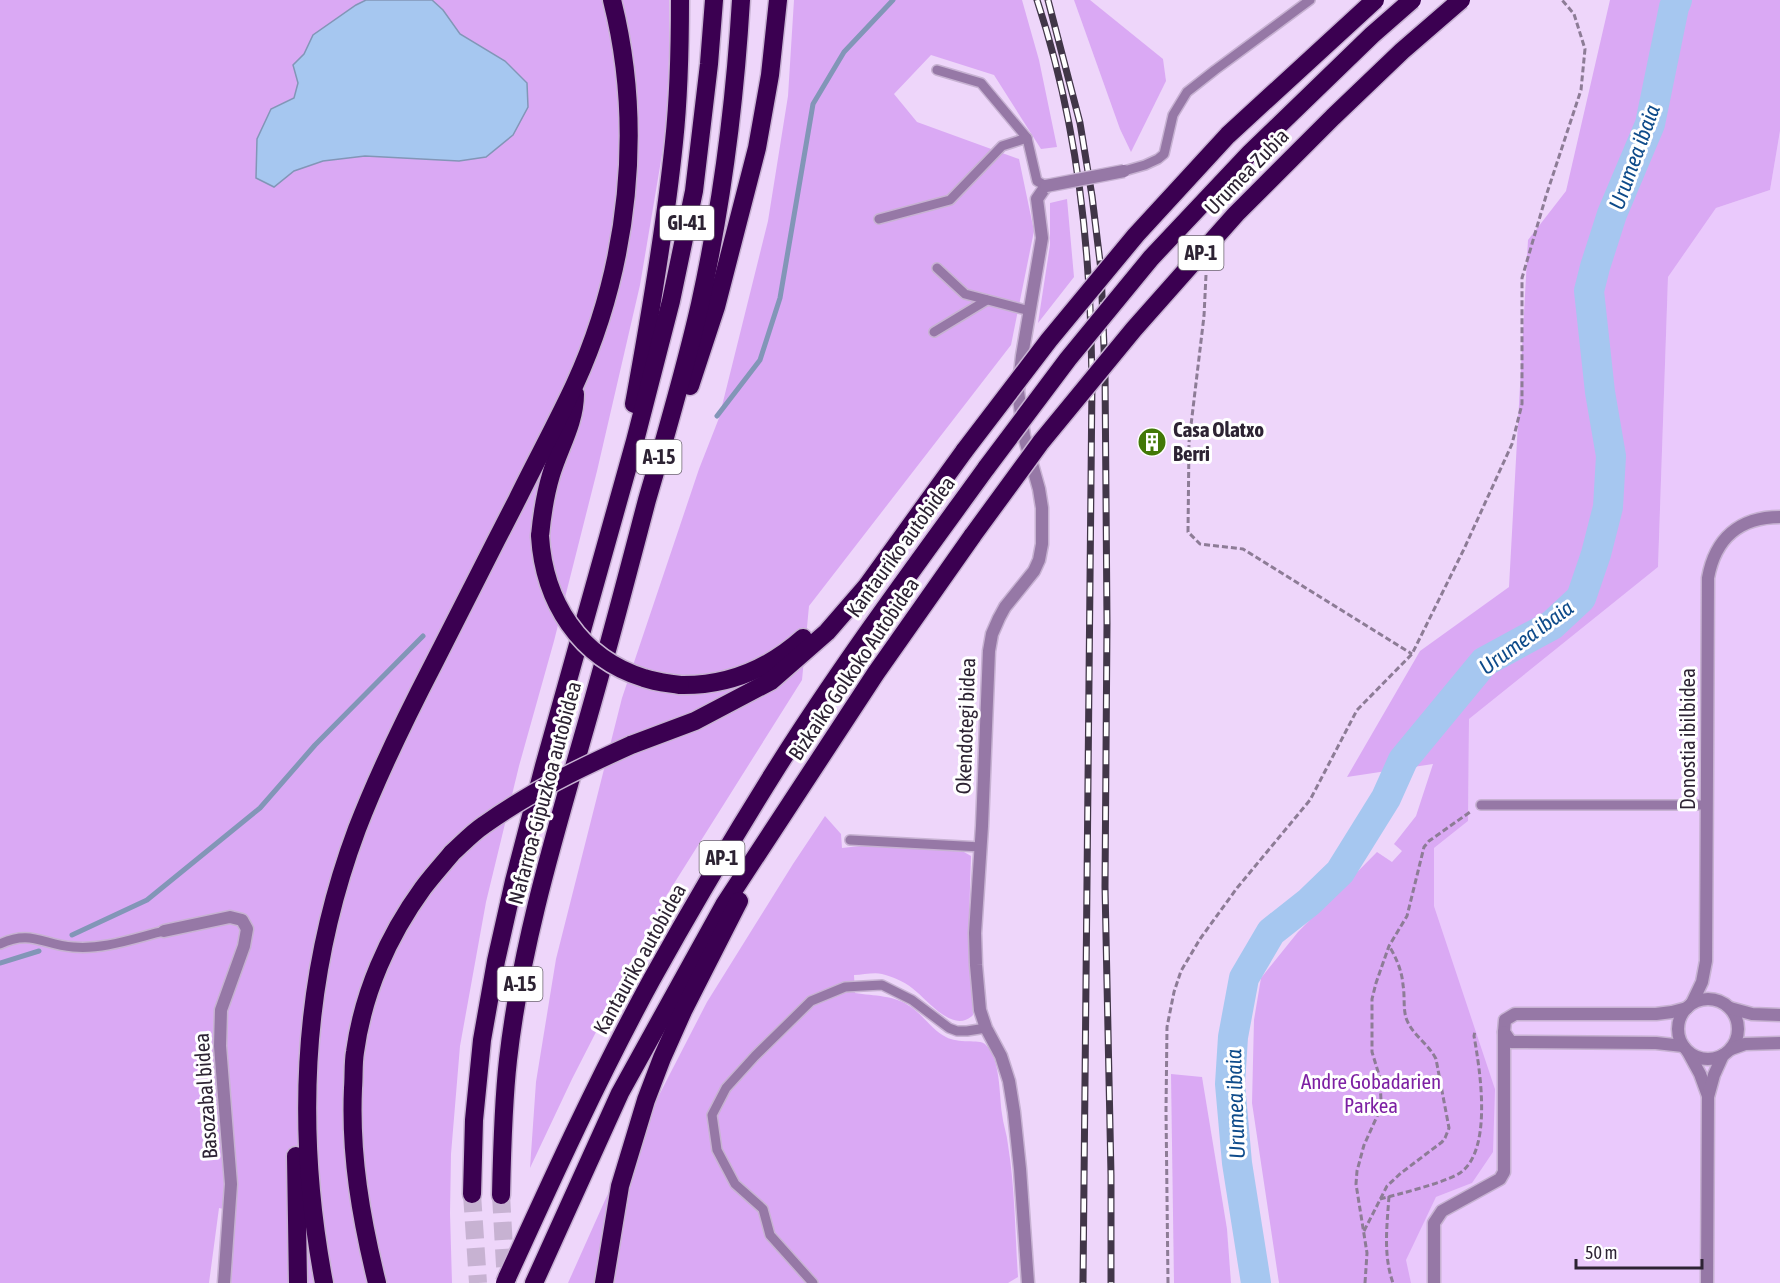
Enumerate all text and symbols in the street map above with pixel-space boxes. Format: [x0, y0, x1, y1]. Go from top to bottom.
water label: Urumea ibaia [1603, 101, 1665, 213]
street label: Urumea Zubia [1199, 123, 1293, 219]
road number: GI-41 [660, 206, 714, 240]
road number: AP-1 [1178, 236, 1224, 270]
place label: Casa Olatxo Berri [1173, 417, 1264, 465]
building icon: Casa Olatxo Berri [1136, 426, 1168, 458]
road number: A-15 [636, 440, 682, 474]
street label: Kantauriko autobidea [841, 471, 959, 621]
street label: Bizkaiko Golkoko Autobidea [783, 573, 923, 764]
water label: Urumea ibaia [1474, 594, 1578, 680]
street label: Okendotegi bidea [951, 657, 979, 795]
street label: Donostia ibilbidea [1675, 668, 1699, 810]
street label: Nafarroa-Gipuzkoa autobidea [503, 679, 585, 907]
road number: AP-1 [700, 841, 744, 875]
street label: Kantauriko autobidea [588, 879, 690, 1038]
road number: A-15 [498, 967, 542, 1001]
street label: Basozabal bidea [189, 1032, 221, 1160]
water label: Urumea ibaia [1220, 1049, 1250, 1159]
park label: Andre Gobadarien Parkea [1301, 1069, 1441, 1117]
scale bar [1576, 1232, 1702, 1270]
text: 50 m [1585, 1242, 1617, 1263]

